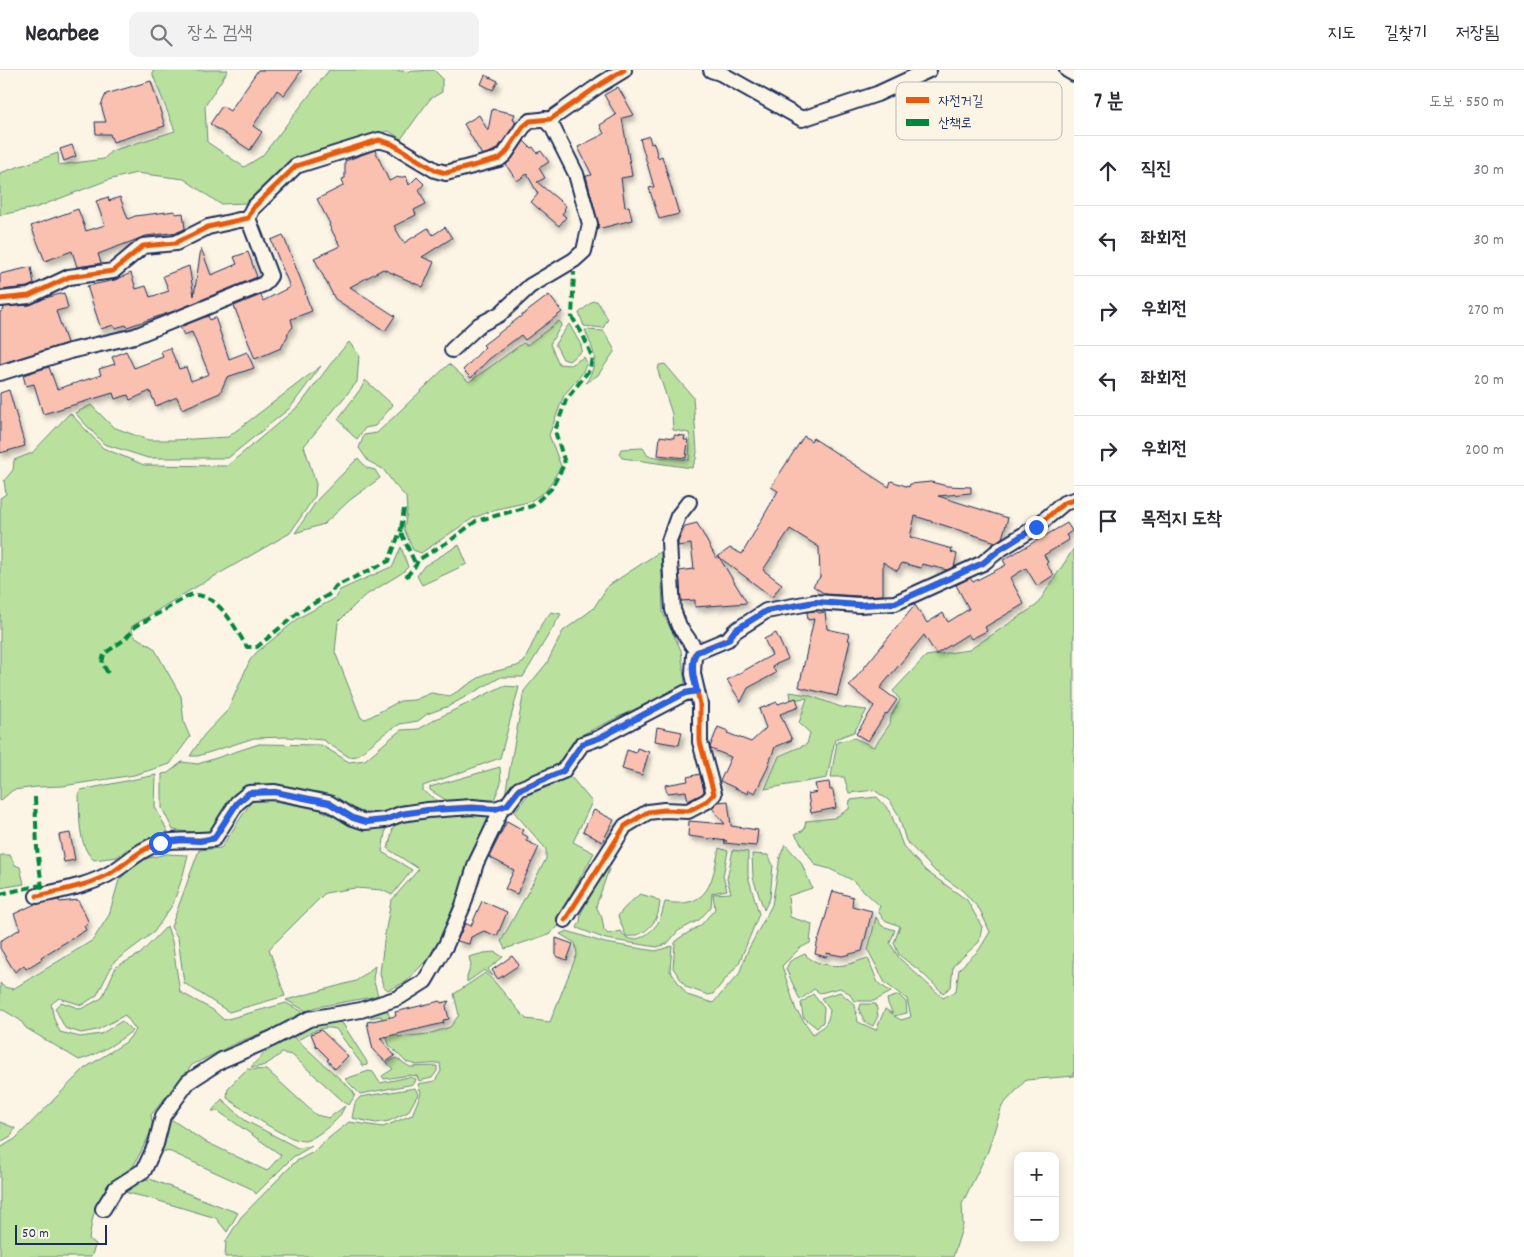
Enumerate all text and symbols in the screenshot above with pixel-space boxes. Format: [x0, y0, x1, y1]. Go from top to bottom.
search box [129, 12, 479, 57]
text: Nearbee [25, 18, 99, 52]
icon: search [147, 21, 175, 49]
text: 장소 검색 [187, 21, 253, 48]
text: 지도 [1327, 22, 1356, 47]
text: 길찾기 [1384, 22, 1428, 47]
text: 저장됨 [1456, 22, 1499, 47]
legend [896, 82, 1062, 140]
text: 7 분 [1094, 88, 1124, 118]
text: 도보 · 550 m [1429, 91, 1504, 114]
text: 자전거길 [938, 92, 984, 112]
text: 산책로 [938, 114, 972, 134]
icon: ahead [1094, 157, 1122, 185]
text: 직진 [1141, 157, 1172, 184]
text: 30 m [1474, 159, 1504, 182]
icon: left [1094, 227, 1122, 255]
text: 좌회전 [1141, 227, 1187, 254]
text: 30 m [1474, 229, 1504, 252]
icon: right [1094, 297, 1122, 325]
text: 우회전 [1141, 297, 1187, 324]
text: 270 m [1468, 299, 1504, 322]
icon: left [1094, 367, 1122, 395]
text: 좌회전 [1141, 367, 1187, 394]
text: 20 m [1474, 369, 1504, 392]
icon: right [1094, 437, 1122, 465]
text: 우회전 [1141, 437, 1187, 464]
text: 200 m [1465, 439, 1504, 462]
icon: arrive [1094, 507, 1122, 535]
text: 목적지 도착 [1141, 507, 1222, 534]
route end [1025, 516, 1048, 539]
route start [149, 832, 172, 855]
map controls [1014, 1152, 1059, 1242]
button: + [1014, 1152, 1059, 1197]
button: − [1014, 1197, 1059, 1242]
scale bar [15, 1222, 108, 1245]
text: 50 m [22, 1224, 49, 1244]

